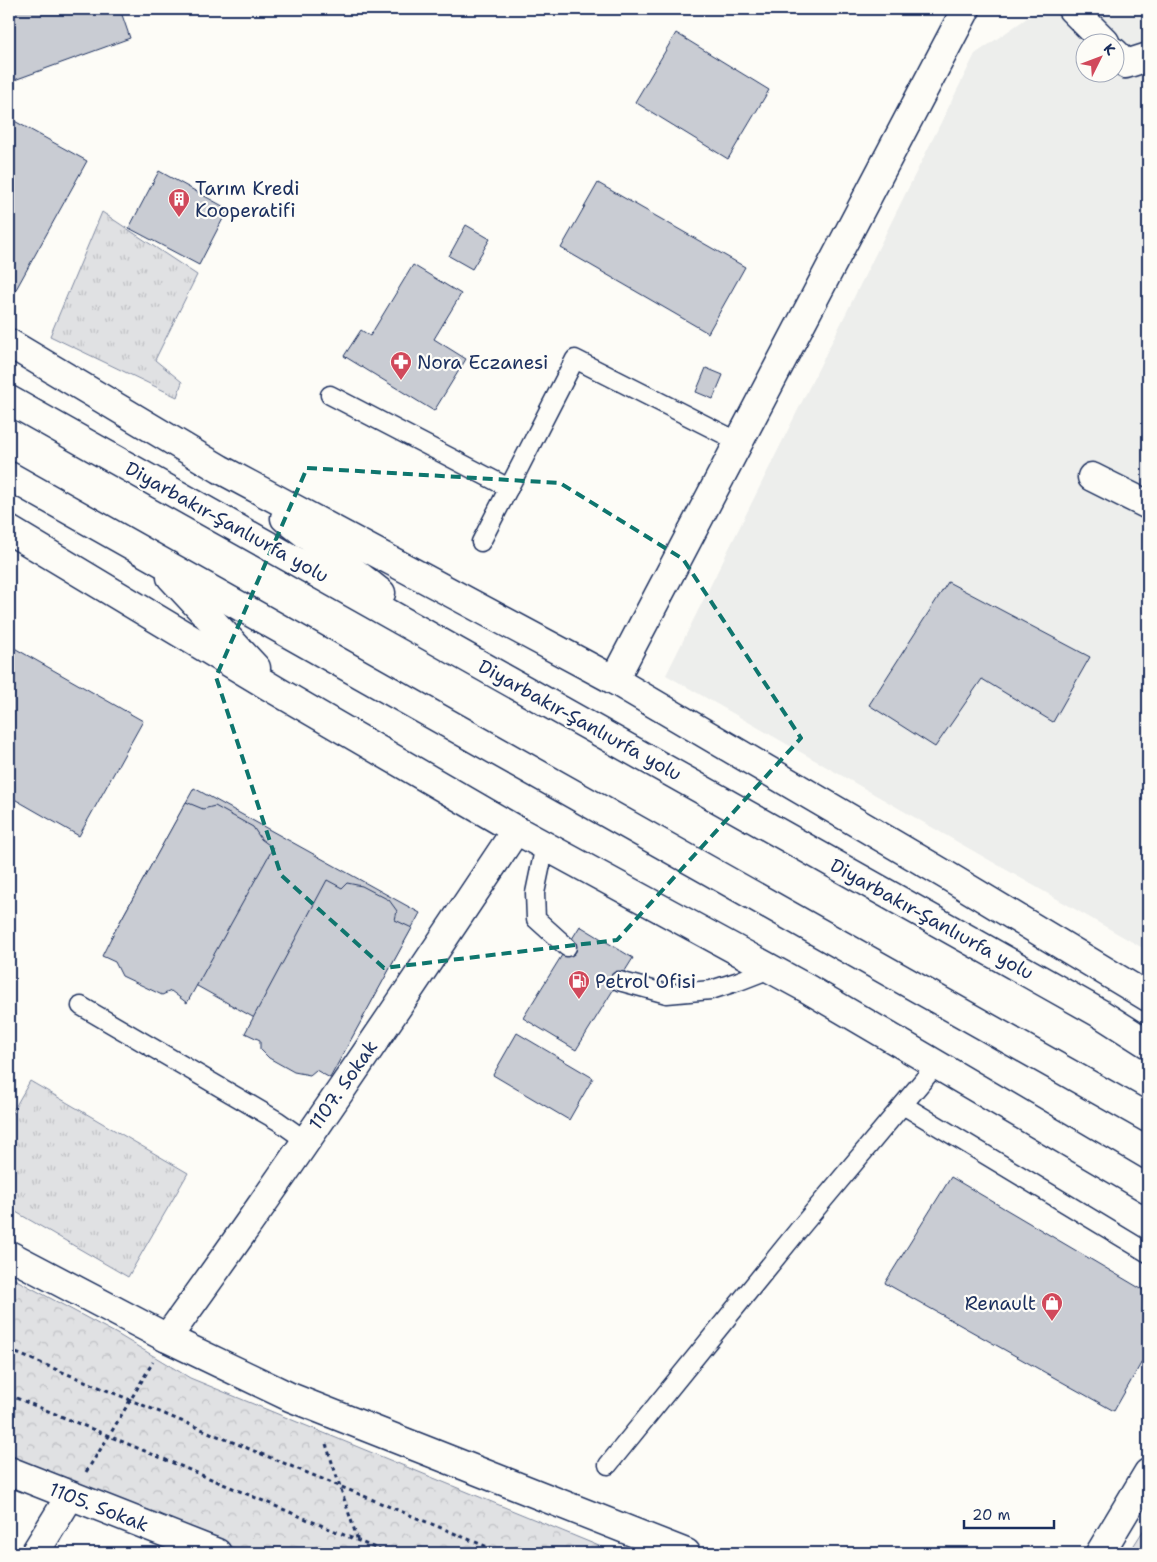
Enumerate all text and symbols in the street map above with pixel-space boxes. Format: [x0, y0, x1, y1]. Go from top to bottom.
north arrow [1074, 32, 1124, 82]
text: K [1100, 40, 1120, 59]
place label: Tarım Kredi Kooperatifi [195, 176, 300, 223]
building icon: Tarım Kredi Kooperatifi [167, 187, 191, 218]
pharmacy icon: Nora Eczanesi [389, 350, 413, 381]
place label: Nora Eczanesi [417, 350, 548, 375]
street label: Diyarbakır-Şanlıurfa yolu [121, 456, 333, 588]
street label: Diyarbakır-Şanlıurfa yolu [474, 654, 686, 786]
street label: Diyarbakır-Şanlıurfa yolu [826, 853, 1038, 985]
fuel station icon: Petrol Ofisi [567, 969, 591, 1000]
place label: Petrol Ofisi [595, 969, 696, 994]
street label: 1107. Sokak [303, 1035, 383, 1135]
place label: Renault [965, 1291, 1036, 1316]
shop icon: Renault [1040, 1291, 1064, 1322]
street label: 1105. Sokak [46, 1477, 152, 1537]
scale bar [964, 1497, 1054, 1529]
text: 20 m [972, 1505, 1011, 1525]

